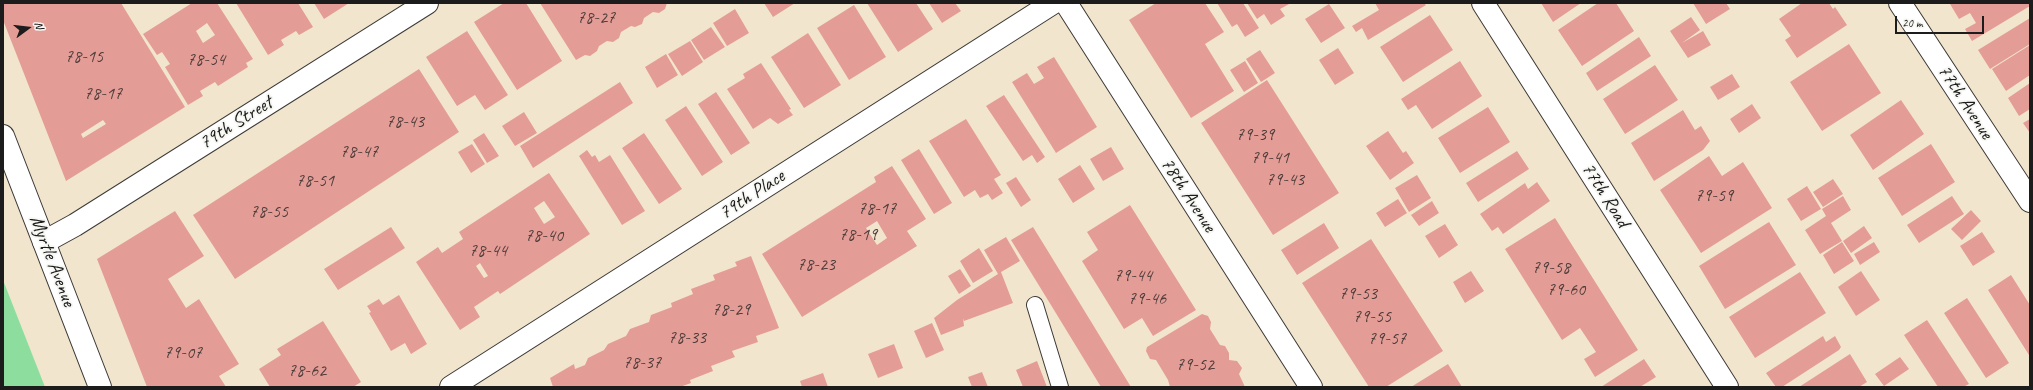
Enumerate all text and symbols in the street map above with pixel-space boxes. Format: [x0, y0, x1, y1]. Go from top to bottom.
house number: 78-27 [577, 7, 615, 29]
north arrow [8, 8, 48, 48]
scale bar [1897, 8, 1986, 34]
text: 20 m [1902, 15, 1922, 31]
text: N [32, 20, 47, 30]
house number: 78-15 [65, 46, 103, 68]
house number: 78-54 [187, 49, 225, 71]
street label: 77th Avenue [1932, 60, 1998, 144]
house number: 78-17 [84, 83, 122, 105]
street label: 79th Street [195, 91, 277, 155]
house number: 78-43 [386, 111, 424, 133]
house number: 79-39 [1236, 124, 1274, 146]
house number: 78-47 [340, 141, 378, 163]
house number: 79-41 [1251, 147, 1289, 169]
street label: 78th Avenue [1155, 153, 1221, 237]
street label: 77th Road [1576, 158, 1634, 232]
street label: 79th Place [715, 165, 789, 225]
house number: 79-43 [1266, 169, 1304, 191]
house number: 78-51 [296, 170, 334, 192]
house number: 79-59 [1695, 185, 1733, 207]
house number: 78-17 [858, 198, 896, 220]
house number: 78-55 [250, 201, 288, 223]
street label: Myrtle Avenue [24, 212, 80, 310]
house number: 78-19 [839, 224, 877, 246]
house number: 78-40 [525, 225, 563, 247]
house number: 78-44 [469, 240, 507, 262]
house number: 78-23 [797, 254, 835, 276]
house number: 79-58 [1532, 257, 1570, 279]
house number: 79-44 [1114, 265, 1152, 287]
house number: 79-60 [1547, 279, 1585, 301]
house number: 79-53 [1339, 283, 1377, 305]
house number: 79-46 [1128, 288, 1166, 310]
house number: 78-29 [712, 299, 750, 321]
house number: 79-55 [1353, 306, 1391, 328]
house number: 78-33 [668, 327, 706, 349]
house number: 79-57 [1368, 328, 1406, 350]
house number: 79-07 [164, 342, 202, 364]
house number: 78-37 [623, 352, 661, 374]
house number: 79-52 [1176, 354, 1214, 376]
house number: 78-62 [288, 360, 326, 382]

